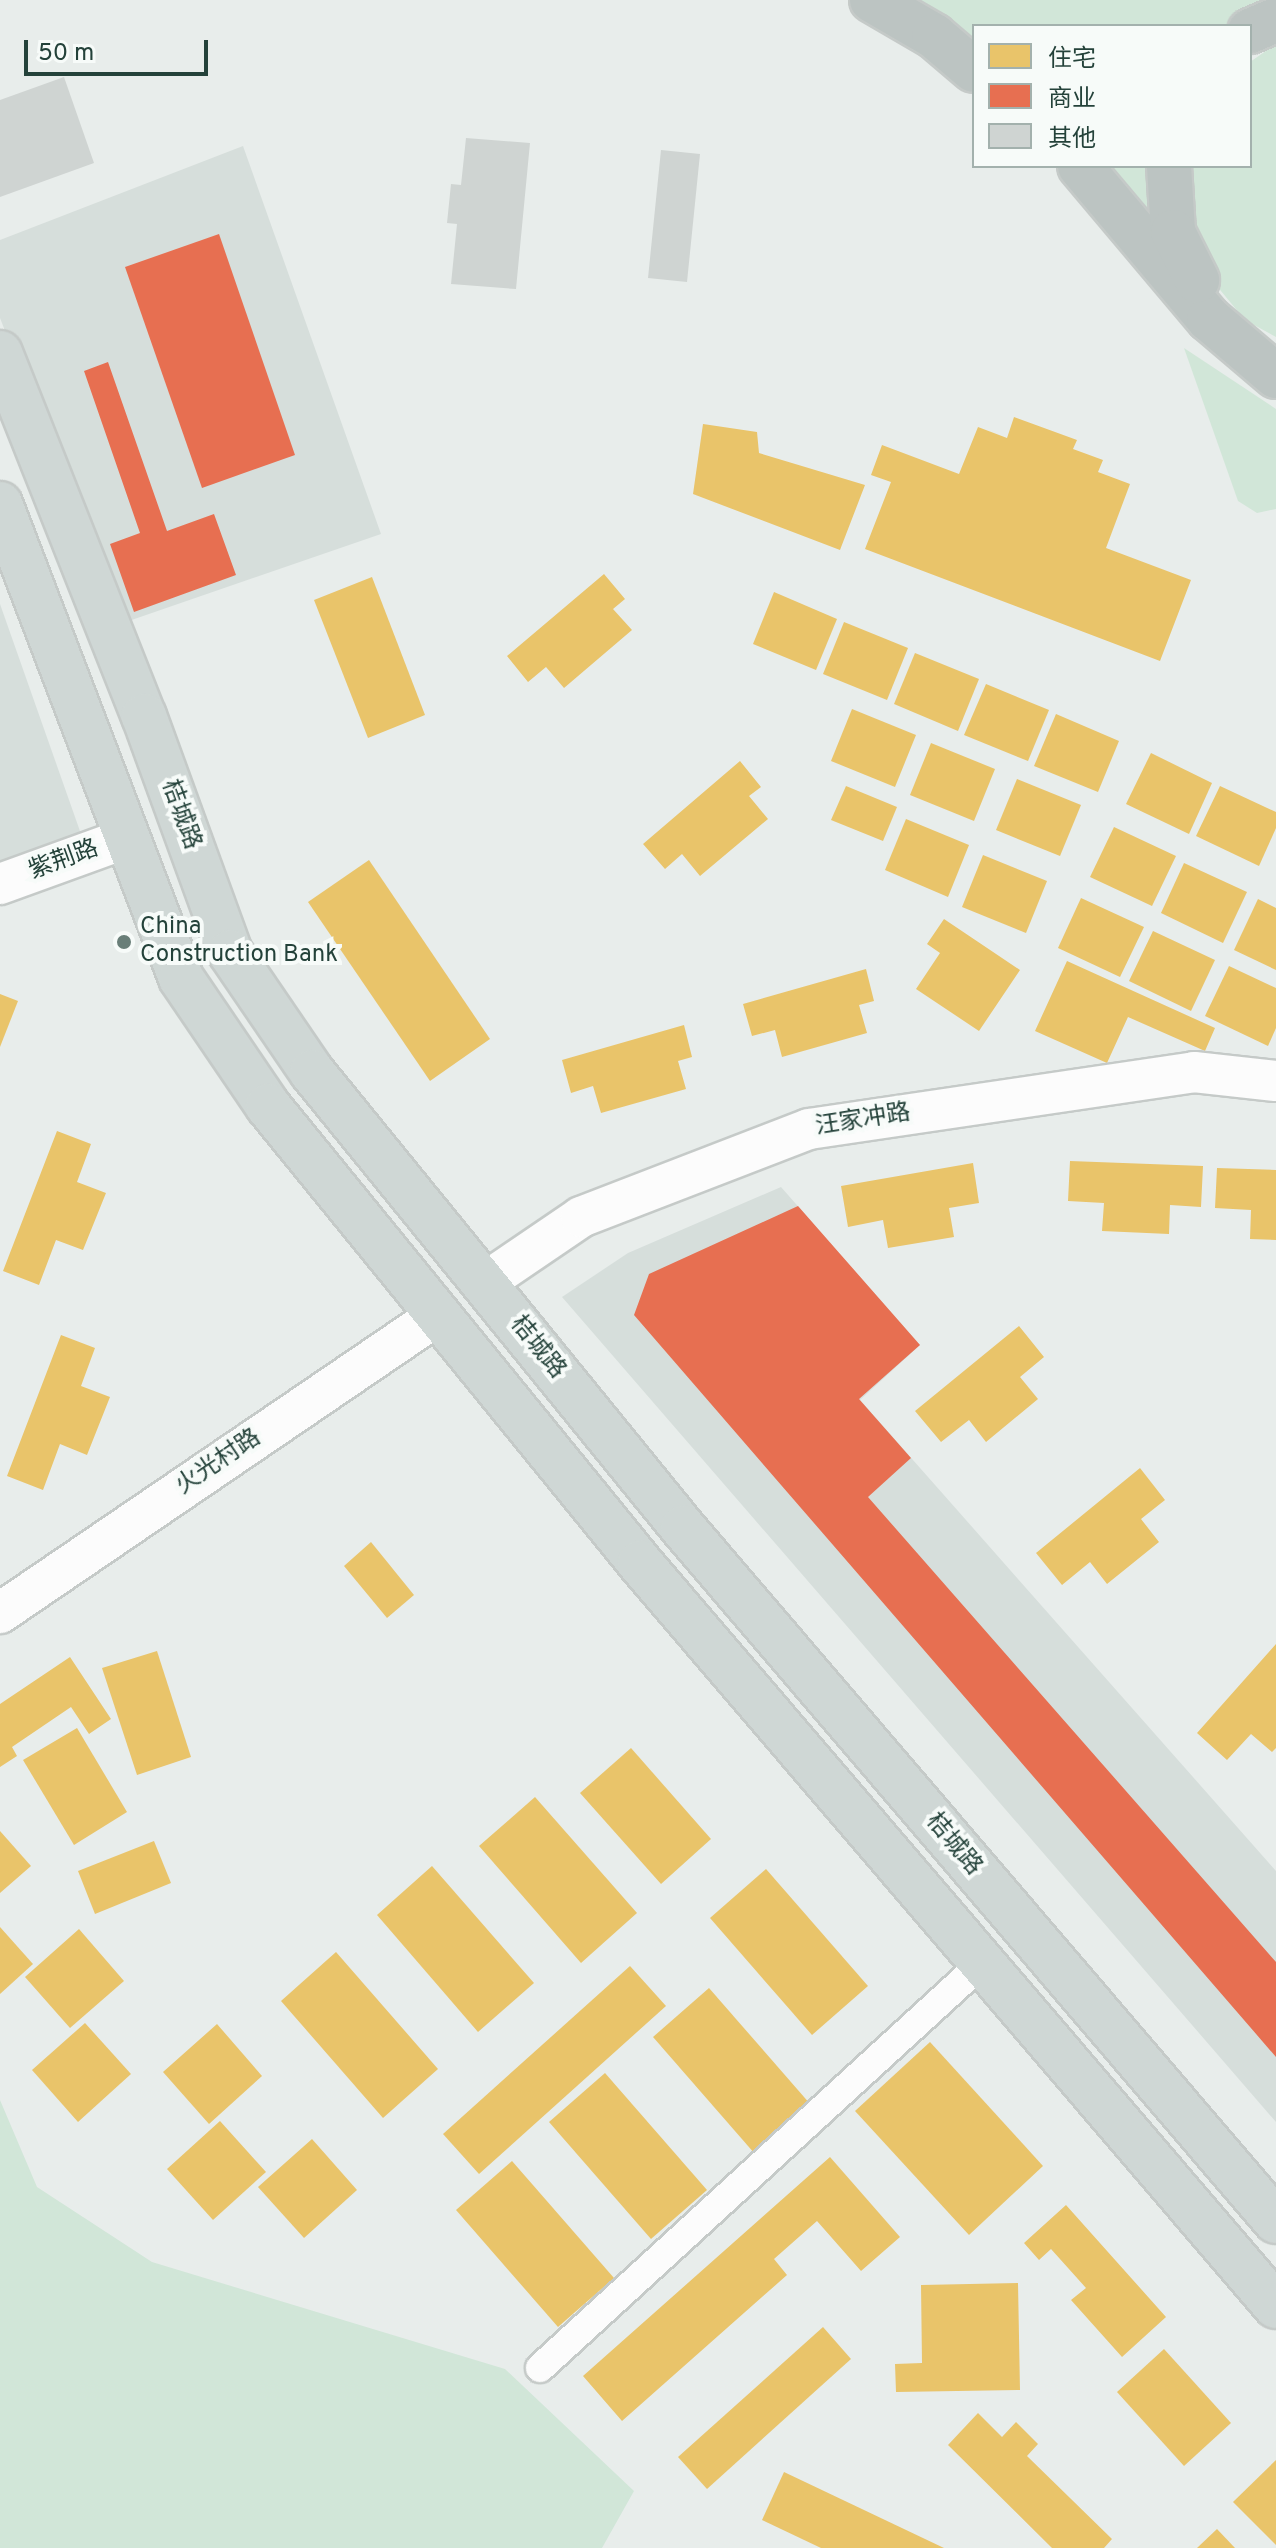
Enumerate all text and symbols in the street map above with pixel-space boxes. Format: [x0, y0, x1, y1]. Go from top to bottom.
scale bar [28, 24, 212, 74]
legend [972, 24, 1252, 168]
text: 50 m [38, 39, 94, 69]
text: 住宅 [1048, 45, 1096, 75]
text: 商业 [1048, 85, 1096, 115]
text: 其他 [1048, 125, 1096, 155]
street label: 桔城路 [154, 776, 206, 854]
street label: 紫荆路 [25, 835, 103, 887]
place label: China Construction Bank [140, 914, 338, 970]
marker: China Construction Bank [115, 933, 133, 951]
street label: 汪家冲路 [813, 1099, 913, 1143]
street label: 桔城路 [503, 1311, 571, 1385]
street label: 火光村路 [171, 1424, 267, 1502]
street label: 桔城路 [919, 1808, 987, 1882]

